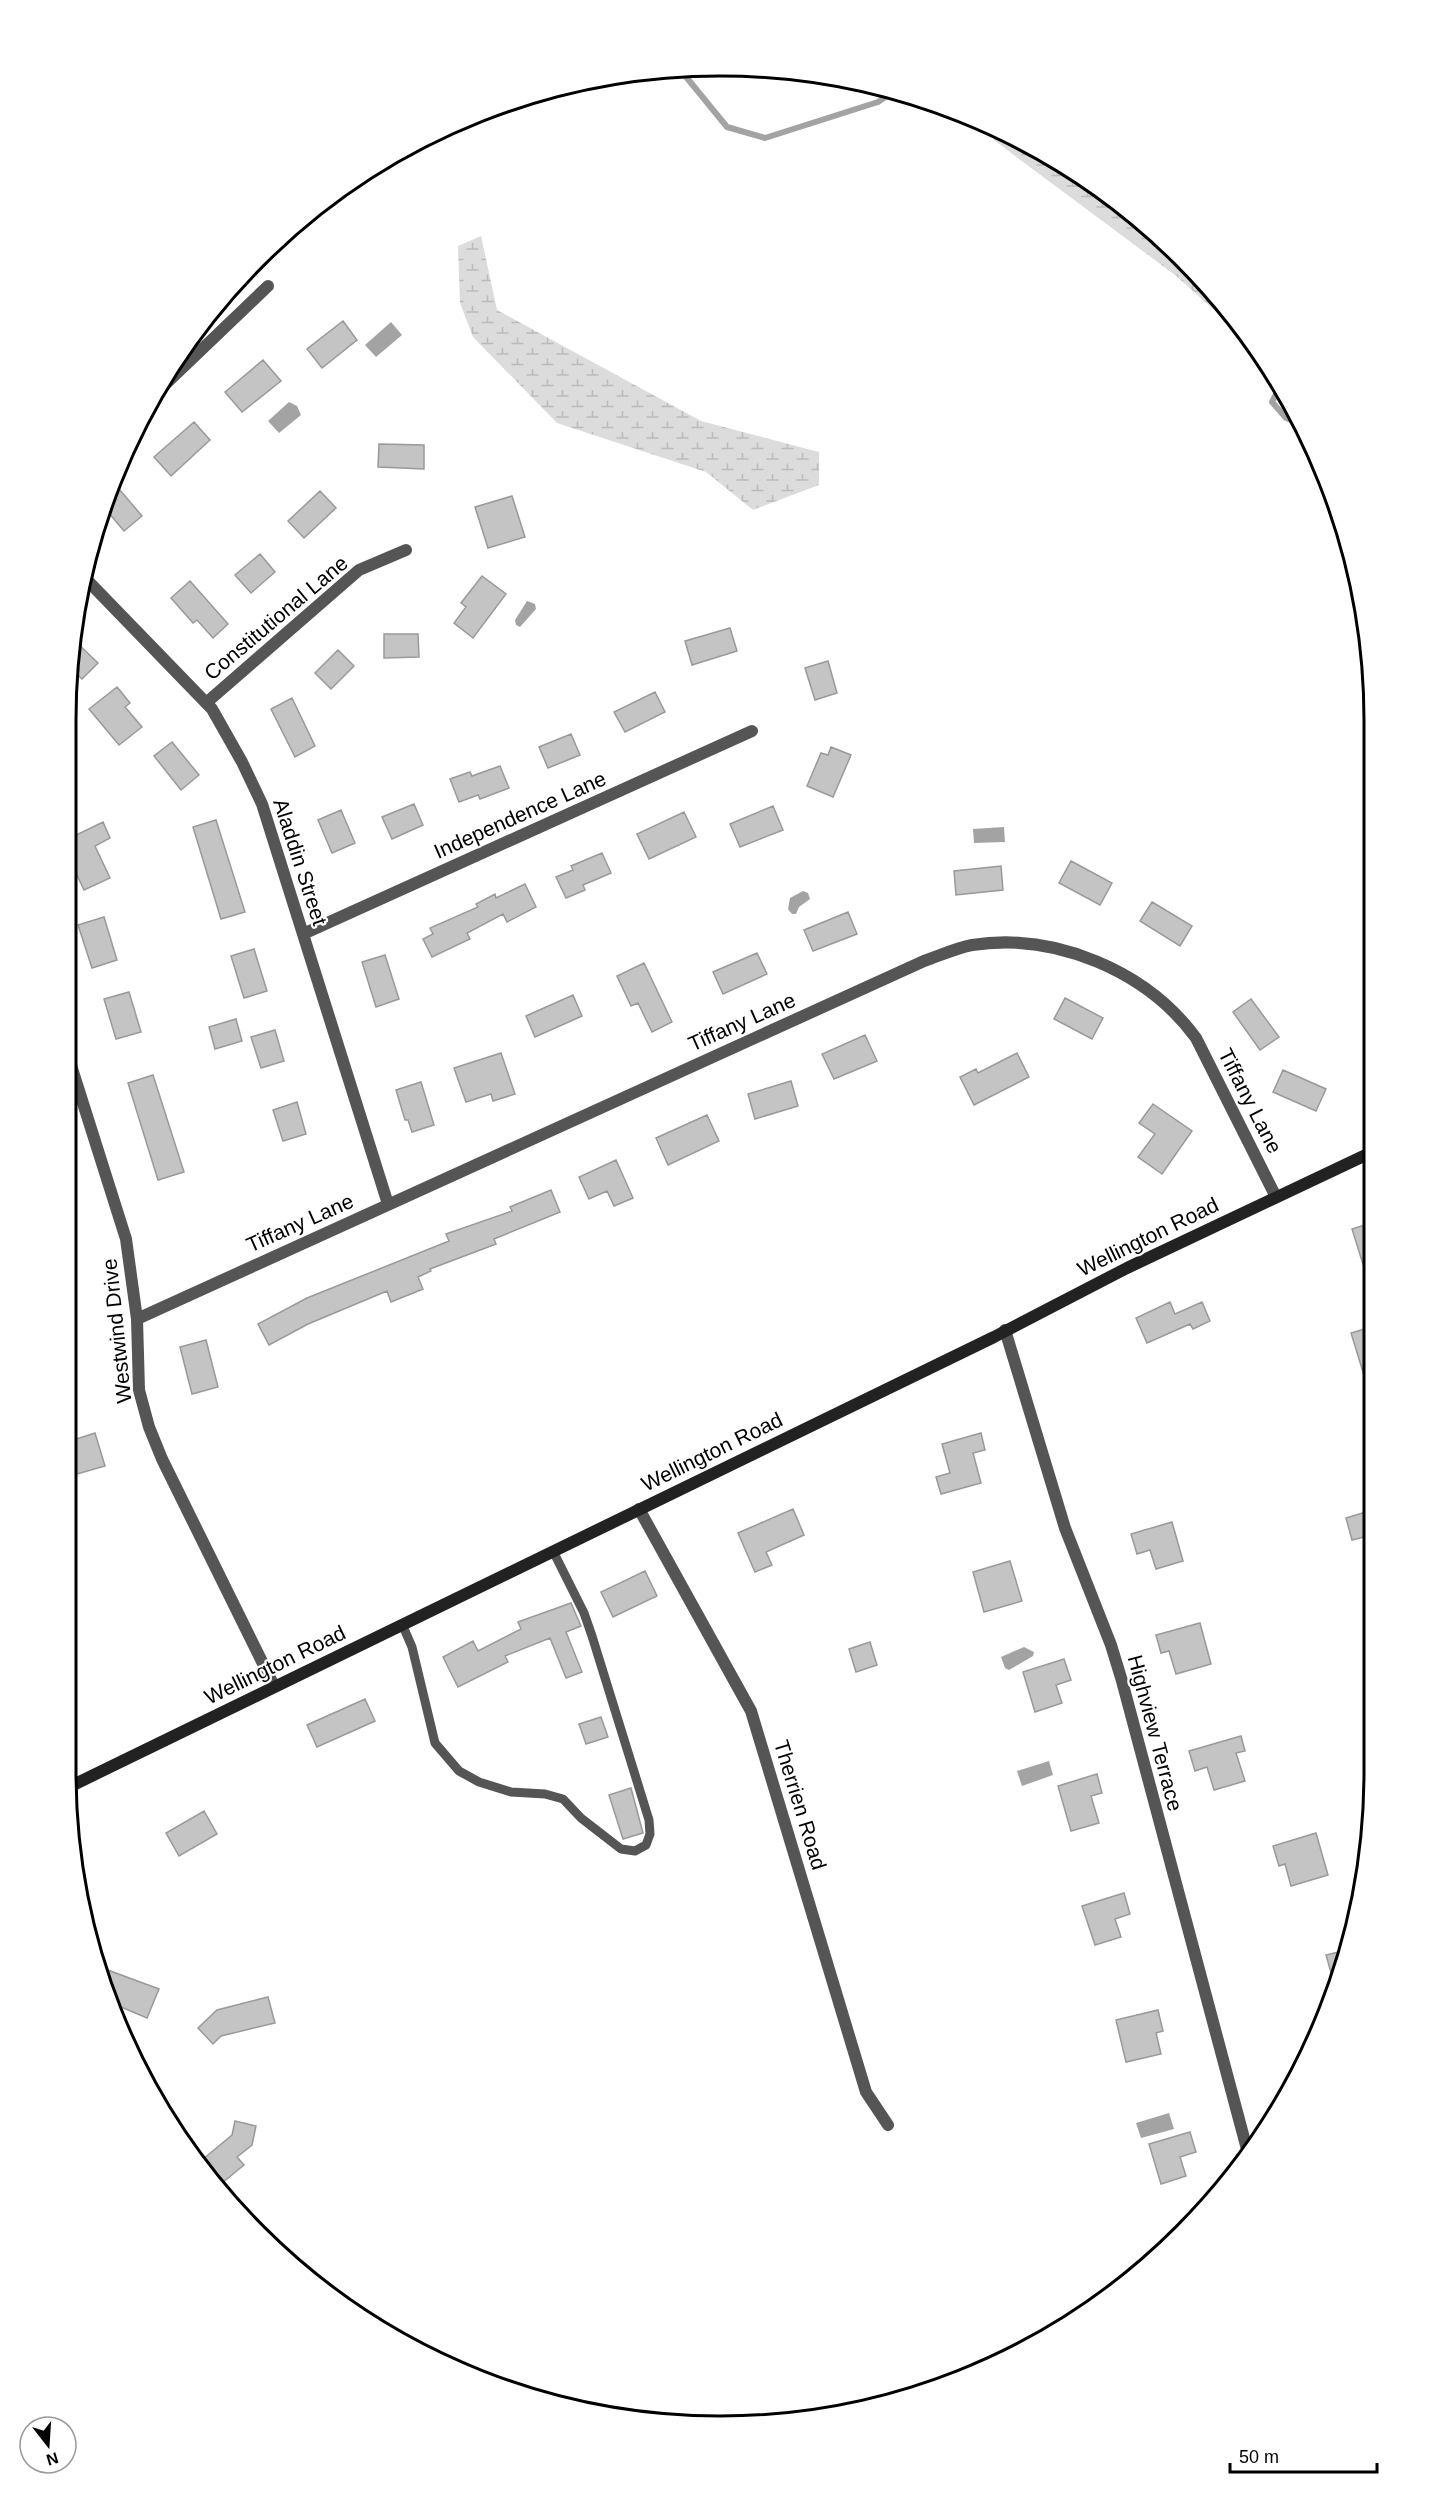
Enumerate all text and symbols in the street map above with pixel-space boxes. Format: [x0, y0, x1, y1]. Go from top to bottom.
street label: Constitutional Lane [199, 551, 352, 684]
street label: Independence Lane [430, 766, 609, 863]
street label: Aladdin Street [269, 796, 332, 928]
street label: Tiffany Lane [685, 988, 799, 1055]
street label: Tiffany Lane [1214, 1045, 1287, 1157]
street label: Tiffany Lane [243, 1189, 357, 1256]
street label: Wellington Road [1074, 1193, 1222, 1281]
street label: Westwind Drive [97, 1258, 136, 1405]
street label: Wellington Road [638, 1408, 786, 1496]
street label: Wellington Road [201, 1621, 349, 1709]
street label: Highview Terrace [1124, 1652, 1187, 1813]
street label: Therrien Road [770, 1737, 831, 1872]
north arrow [18, 2415, 78, 2475]
scale bar [1230, 2436, 1377, 2474]
text: 50 m [1239, 2447, 1279, 2467]
text: N [44, 2449, 60, 2469]

